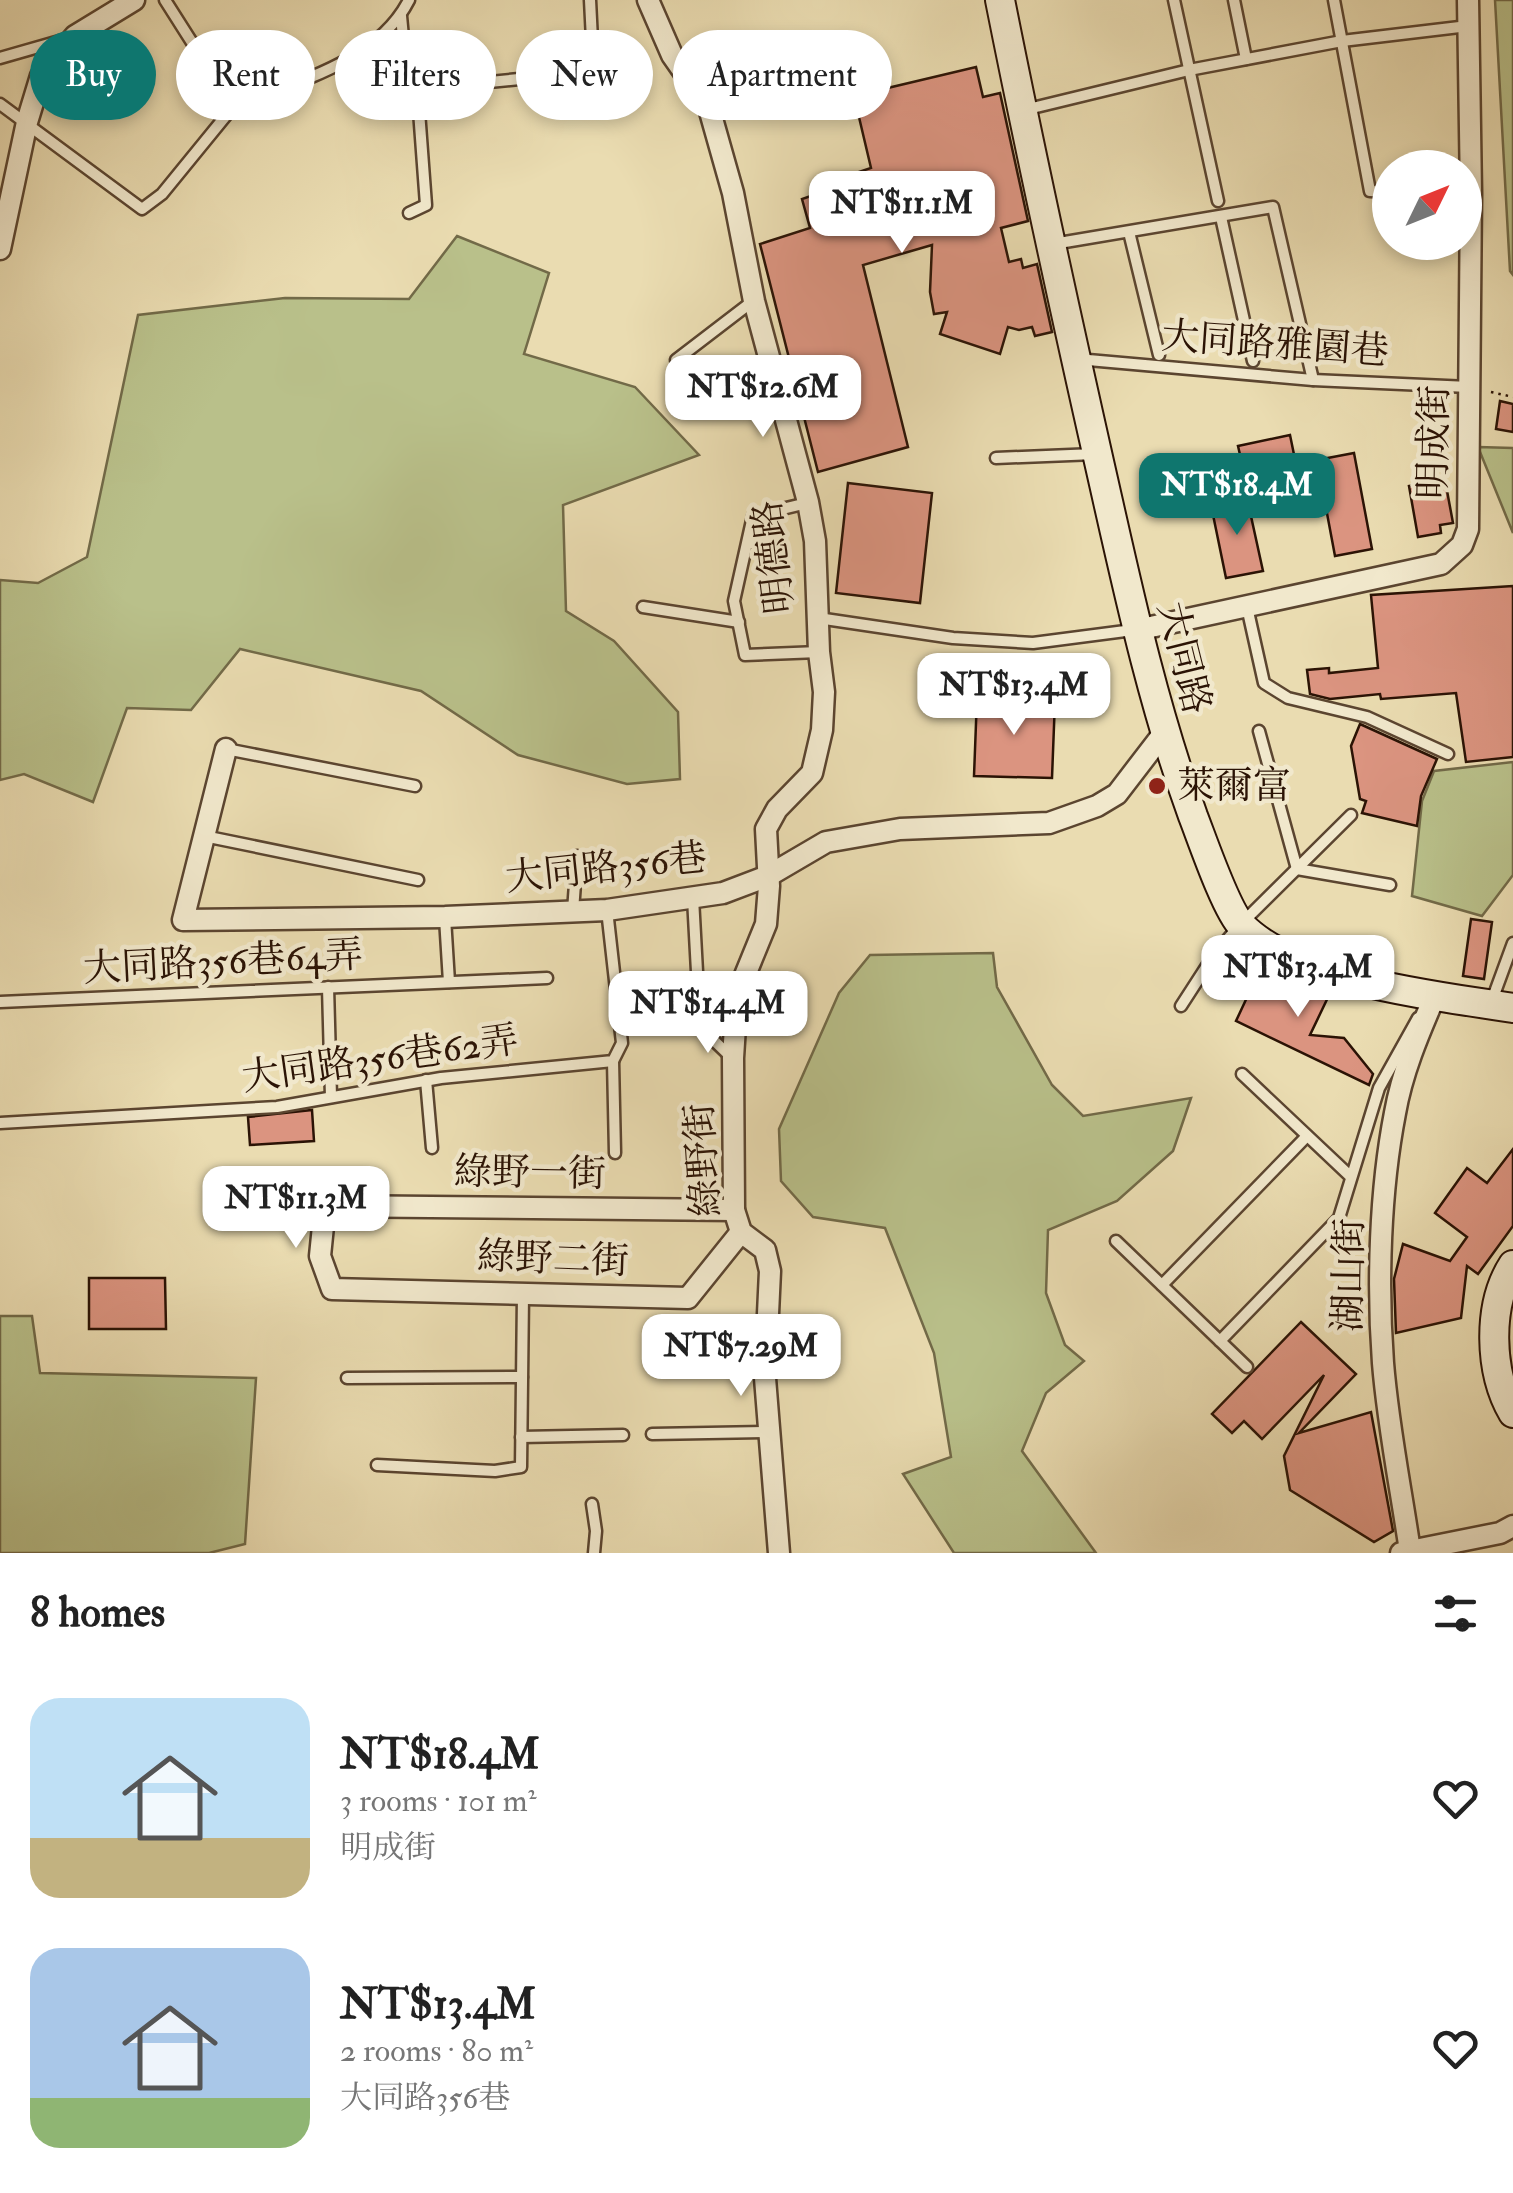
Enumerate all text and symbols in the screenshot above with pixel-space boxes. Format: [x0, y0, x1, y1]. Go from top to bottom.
chip: Buy [30, 30, 156, 120]
chip: Rent [176, 30, 315, 120]
chip: Filters [335, 30, 496, 120]
chip: New [516, 30, 653, 120]
chip: Apartment [673, 30, 892, 120]
north arrow [1372, 150, 1482, 260]
map controls [1372, 150, 1482, 260]
pin: NT$11.1M [799, 171, 1005, 256]
text: NT$11.1M [831, 183, 973, 223]
street label: 大同路雅園巷 [1160, 312, 1390, 376]
pin: NT$12.6M [660, 355, 866, 440]
text: NT$12.6M [687, 367, 839, 407]
street label: 明成街 [1409, 385, 1459, 499]
pin: NT$18.4M [1134, 453, 1340, 538]
text: NT$18.4M [1161, 465, 1313, 505]
street label: 明德路 [743, 497, 805, 617]
street label: 大同路 [1147, 597, 1221, 719]
pin: NT$13.4M [911, 653, 1117, 738]
text: NT$13.4M [939, 665, 1089, 705]
place label: 萊爾富 [1177, 762, 1291, 810]
marker: 萊爾富 [1146, 775, 1168, 797]
street label: 大同路356巷 [503, 834, 709, 902]
street label: 大同路356巷64弄 [82, 931, 364, 993]
pin: NT$13.4M [1195, 935, 1401, 1020]
text: NT$13.4M [1223, 947, 1373, 987]
pin: NT$14.4M [605, 971, 811, 1056]
text: NT$14.4M [631, 983, 785, 1023]
street label: 大同路356巷62弄 [239, 1016, 521, 1102]
street label: 綠野街 [675, 1101, 731, 1219]
street label: 綠野一街 [454, 1148, 606, 1198]
pin: NT$11.3M [193, 1166, 399, 1251]
text: NT$11.3M [224, 1178, 368, 1218]
street label: 湖山街 [1324, 1218, 1374, 1332]
street label: 綠野二街 [476, 1232, 630, 1286]
pin: NT$7.29M [638, 1314, 844, 1399]
text: NT$7.29M [664, 1326, 818, 1366]
icon: filters [1428, 1586, 1483, 1641]
text: 8 homes [30, 1587, 165, 1639]
text: NT$18.4M [340, 1729, 540, 1781]
icon: home [110, 1738, 230, 1858]
icon: heart [1428, 1771, 1483, 1826]
text: 3 rooms · 101 m² [340, 1781, 537, 1821]
text: 明成街 [340, 1828, 436, 1868]
text: NT$13.4M [340, 1979, 536, 2031]
icon: home [110, 1988, 230, 2108]
icon: heart [1428, 2021, 1483, 2076]
text: 2 rooms · 80 m² [340, 2031, 533, 2071]
text: 大同路356巷 [340, 2078, 510, 2118]

